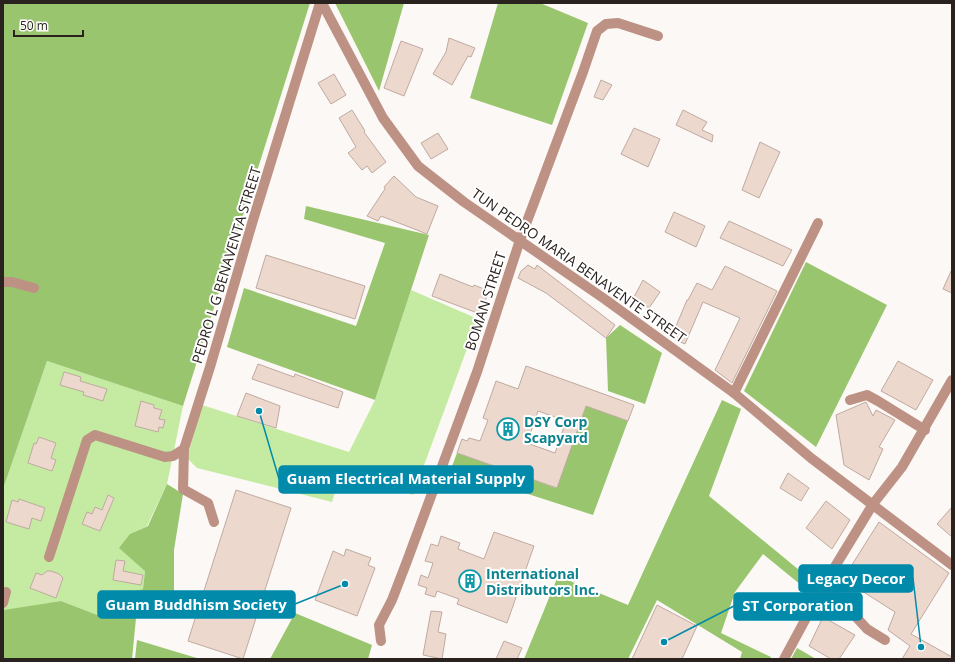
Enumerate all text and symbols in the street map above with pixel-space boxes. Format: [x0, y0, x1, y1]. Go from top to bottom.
scale bar [14, 12, 83, 38]
text: 50 m [20, 17, 48, 34]
street label: PEDRO L G BENAVENTA STREET [187, 164, 265, 366]
street label: TUN PEDRO MARIA BENAVENTE STREET [468, 183, 690, 347]
street label: BOMAN STREET [460, 249, 510, 353]
place label: DSY Corp Scapyard [524, 412, 588, 447]
building icon: DSY Corp Scapyard [495, 416, 521, 442]
callout: Guam Electrical Material Supply [279, 466, 533, 493]
text: Guam Electrical Material Supply [287, 468, 526, 488]
place label: International Distributors Inc. [486, 564, 599, 599]
callout: Legacy Decor [799, 565, 913, 592]
building icon: International Distributors Inc. [457, 568, 483, 594]
text: Legacy Decor [807, 568, 906, 588]
callout: Guam Buddhism Society [98, 591, 295, 618]
callout: ST Corporation [734, 593, 862, 620]
text: Guam Buddhism Society [105, 594, 287, 614]
text: ST Corporation [742, 595, 854, 615]

